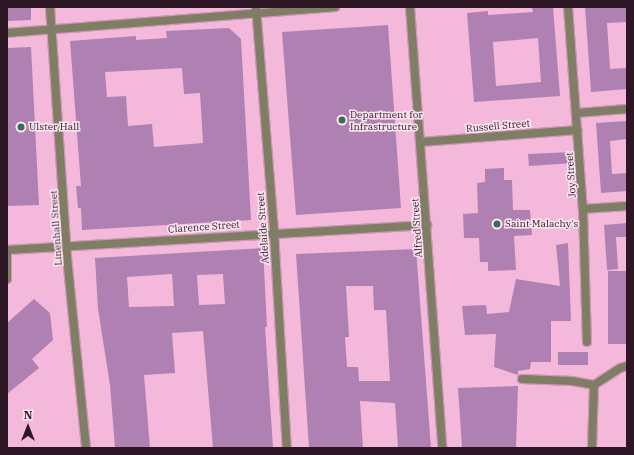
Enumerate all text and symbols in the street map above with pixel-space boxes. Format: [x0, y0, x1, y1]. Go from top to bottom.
place label: Department for Infrastructure [350, 108, 423, 132]
marker: Department for Infrastructure [337, 115, 347, 125]
street label: Russell Street [465, 117, 531, 135]
place label: Ulster Hall [29, 121, 79, 133]
marker: Ulster Hall [16, 122, 26, 132]
street label: Joy Street [563, 152, 579, 198]
street label: Linenhall Street [47, 190, 65, 266]
street label: Adelaide Street [255, 192, 271, 264]
street label: Alfred Street [409, 198, 425, 258]
place label: Saint Malachy's [505, 218, 578, 230]
street label: Clarence Street [168, 219, 240, 235]
marker: Saint Malachy's [492, 219, 502, 229]
north arrow [8, 407, 48, 447]
text: N [24, 408, 32, 422]

